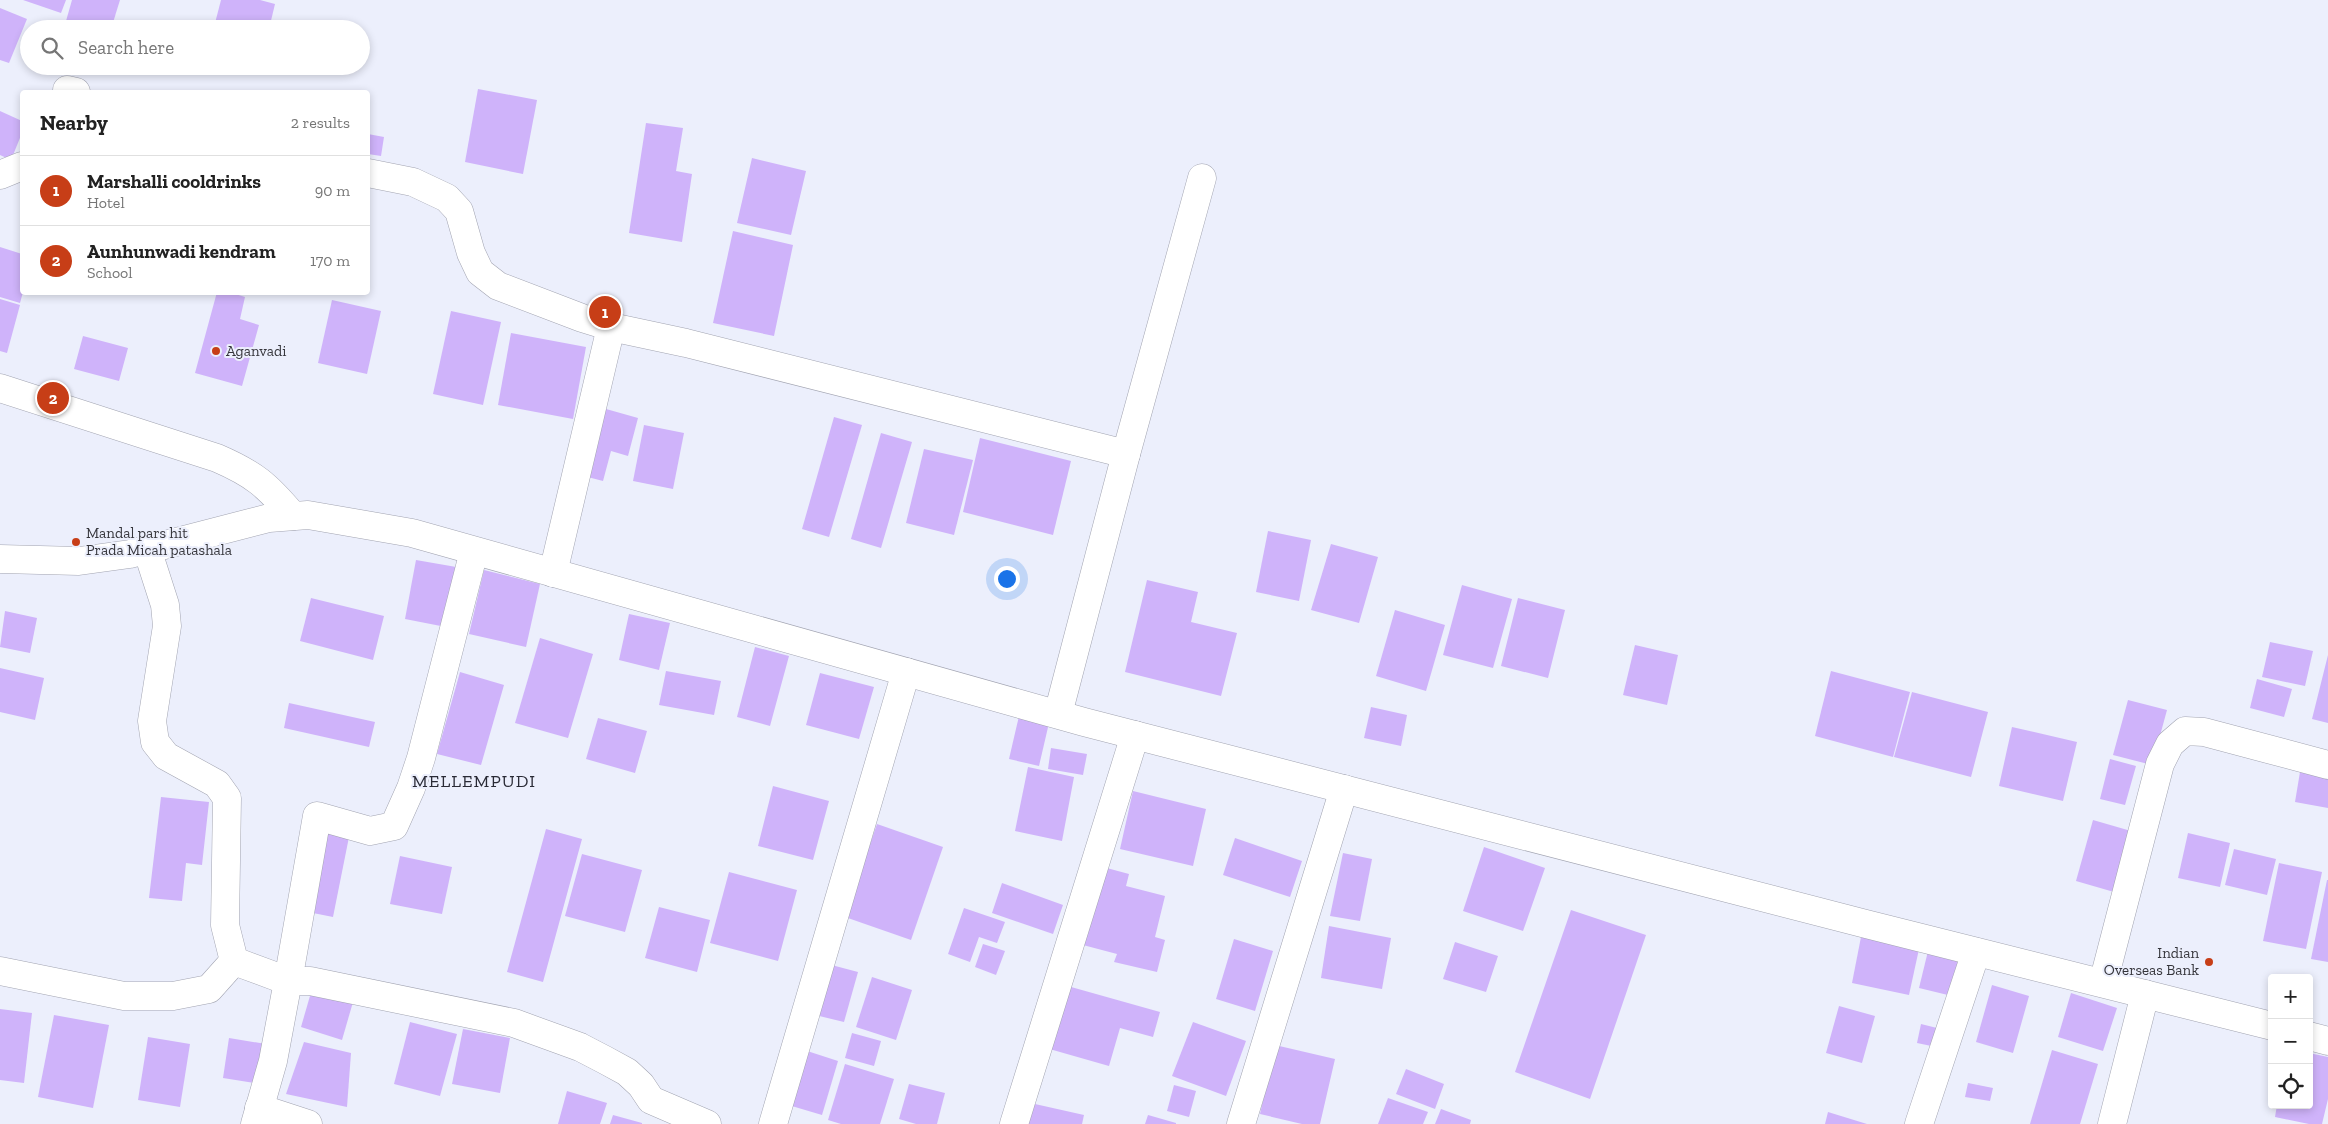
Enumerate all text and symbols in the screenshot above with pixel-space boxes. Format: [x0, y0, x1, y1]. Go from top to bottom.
search box [20, 20, 370, 75]
icon: search [38, 34, 66, 62]
text: Search here [78, 36, 174, 59]
text: Nearby [40, 110, 108, 135]
text: 2 results [291, 113, 350, 132]
text: Marshalli cooldrinks [87, 170, 261, 193]
text: 1 [53, 181, 59, 200]
text: 90 m [315, 181, 350, 200]
text: Hotel [87, 193, 125, 212]
text: Aunhunwadi kendram [87, 240, 276, 263]
text: 2 [52, 251, 60, 270]
text: 170 m [310, 251, 350, 270]
text: School [87, 263, 133, 282]
pin: 1 [589, 293, 621, 331]
place label: Aganvadi [226, 342, 287, 360]
marker: Aganvadi [210, 345, 222, 357]
pin: 2 [37, 379, 69, 417]
place label: Mandal pars hit Prada Micah patashala [86, 524, 232, 559]
marker: Mandal pars hit Prada Micah patashala [70, 536, 82, 548]
your location [994, 566, 1020, 592]
district label: MELLEMPUDI [412, 770, 536, 792]
place label: Indian Overseas Bank [2104, 944, 2199, 979]
marker: Indian Overseas Bank [2203, 956, 2215, 968]
map controls [2268, 974, 2313, 1109]
button: + [2268, 974, 2313, 1019]
button: − [2268, 1019, 2313, 1064]
button: locate [2268, 1064, 2313, 1109]

